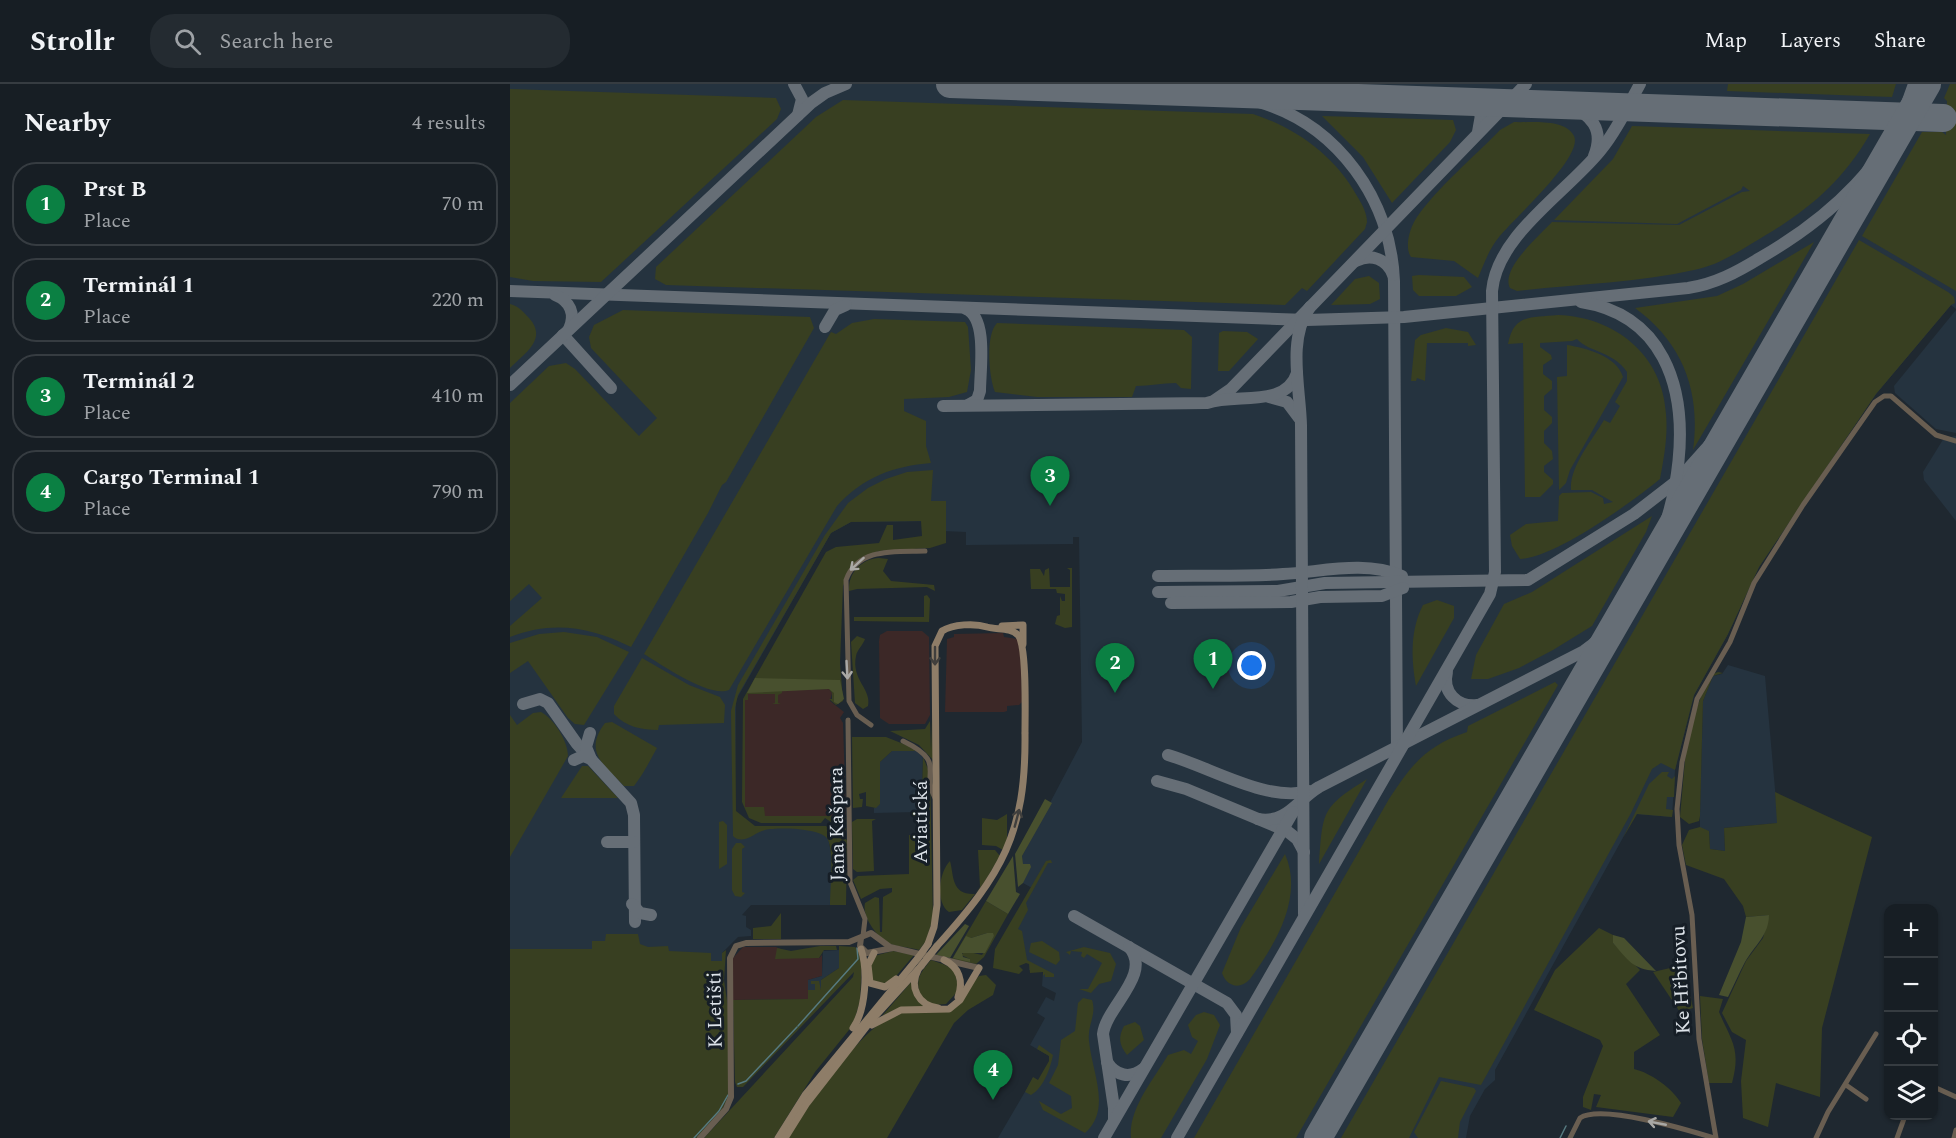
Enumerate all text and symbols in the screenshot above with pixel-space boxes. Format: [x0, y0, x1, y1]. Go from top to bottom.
search box [150, 14, 570, 68]
text: Strollr [30, 20, 114, 63]
icon: search [171, 25, 204, 58]
text: Search here [219, 25, 333, 58]
text: Map [1705, 25, 1747, 57]
text: Layers [1780, 25, 1841, 57]
text: Share [1874, 25, 1926, 57]
text: Nearby [24, 103, 110, 143]
text: 4 results [412, 108, 486, 138]
text: Prst B [83, 173, 146, 206]
text: 1 [40, 189, 51, 219]
text: 70 m [442, 189, 484, 219]
text: Place [83, 206, 131, 236]
text: Terminál 1 [83, 269, 194, 302]
text: 2 [40, 285, 51, 315]
text: 220 m [432, 285, 484, 315]
text: Place [83, 302, 131, 332]
text: Terminál 2 [83, 365, 194, 398]
text: 3 [40, 381, 51, 411]
text: 410 m [432, 381, 484, 411]
text: Place [83, 398, 131, 428]
pin: 3 [1030, 456, 1070, 506]
text: Cargo Terminal 1 [83, 461, 260, 494]
text: 4 [40, 477, 51, 507]
text: 790 m [432, 477, 484, 507]
text: Place [83, 494, 131, 524]
one-way arrow [850, 557, 865, 571]
pin: 1 [1194, 640, 1232, 689]
pin: 2 [1096, 644, 1134, 693]
one-way arrow [929, 646, 941, 666]
your location [1237, 651, 1266, 680]
one-way arrow [842, 660, 853, 680]
street label: Jana Kašpara [821, 766, 853, 882]
street label: Aviatická [906, 780, 936, 864]
one-way arrow [1012, 809, 1023, 828]
map controls [1884, 904, 1938, 1120]
button: + [1884, 904, 1938, 958]
street label: Ke Hřbitovu [1663, 925, 1699, 1035]
button: − [1884, 958, 1938, 1012]
street label: K Letišti [699, 971, 731, 1049]
button: locate [1884, 1012, 1938, 1066]
pin: 4 [974, 1050, 1012, 1100]
button: layers [1884, 1066, 1938, 1120]
one-way arrow [1648, 1117, 1668, 1128]

